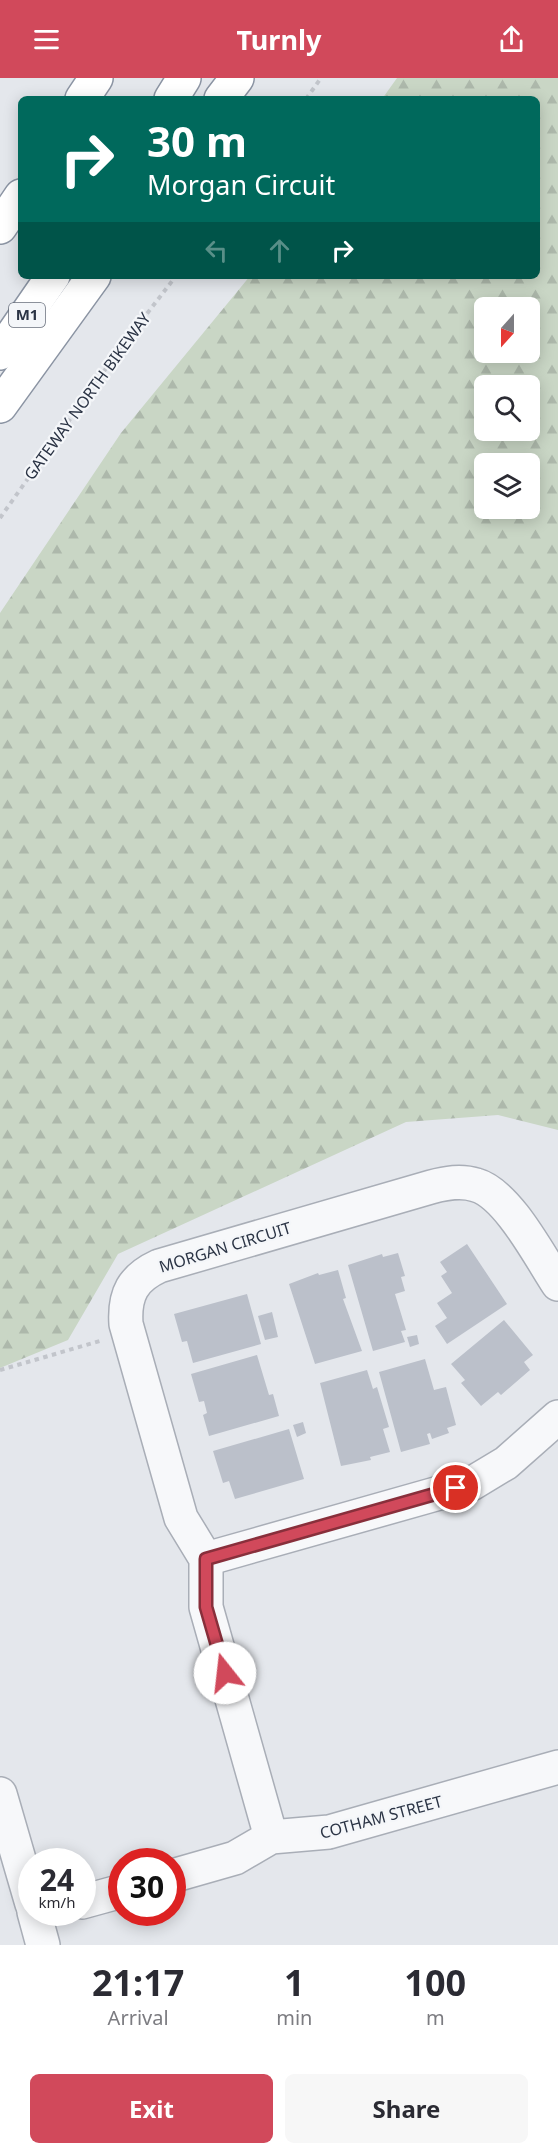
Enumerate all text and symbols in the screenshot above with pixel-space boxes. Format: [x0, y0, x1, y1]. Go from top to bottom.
text: Turnly [237, 21, 321, 58]
icon: menu [30, 23, 63, 56]
icon: share [495, 23, 528, 56]
text: 30 m [147, 112, 247, 169]
icon: right [48, 120, 126, 198]
text: Morgan Circuit [147, 166, 335, 203]
icon: left [200, 234, 233, 267]
icon: ahead [263, 234, 296, 267]
icon: right [326, 234, 359, 267]
north arrow [474, 297, 540, 363]
map controls [474, 297, 540, 519]
road number: M1 [9, 303, 45, 327]
street label: GATEWAY NORTH BIKEWAY [19, 307, 156, 484]
button: search [474, 375, 540, 441]
button: layers [474, 453, 540, 519]
street label: MORGAN CIRCUIT [156, 1216, 294, 1278]
pin [430, 1462, 481, 1513]
icon: arrive [439, 1471, 472, 1504]
position arrow [193, 1641, 257, 1705]
street label: COTHAM STREET [317, 1790, 445, 1844]
speed limit sign: 30 [108, 1848, 186, 1926]
text: 24 [40, 1859, 74, 1900]
text: km/h [39, 1892, 75, 1912]
text: 21:17 [92, 1958, 184, 2007]
text: 1 [284, 1958, 305, 2007]
text: 100 [404, 1958, 466, 2007]
text: Arrival [108, 2004, 169, 2031]
text: min [276, 2004, 312, 2031]
text: m [426, 2004, 445, 2031]
button: Exit [30, 2074, 273, 2143]
button: Share [285, 2074, 528, 2143]

